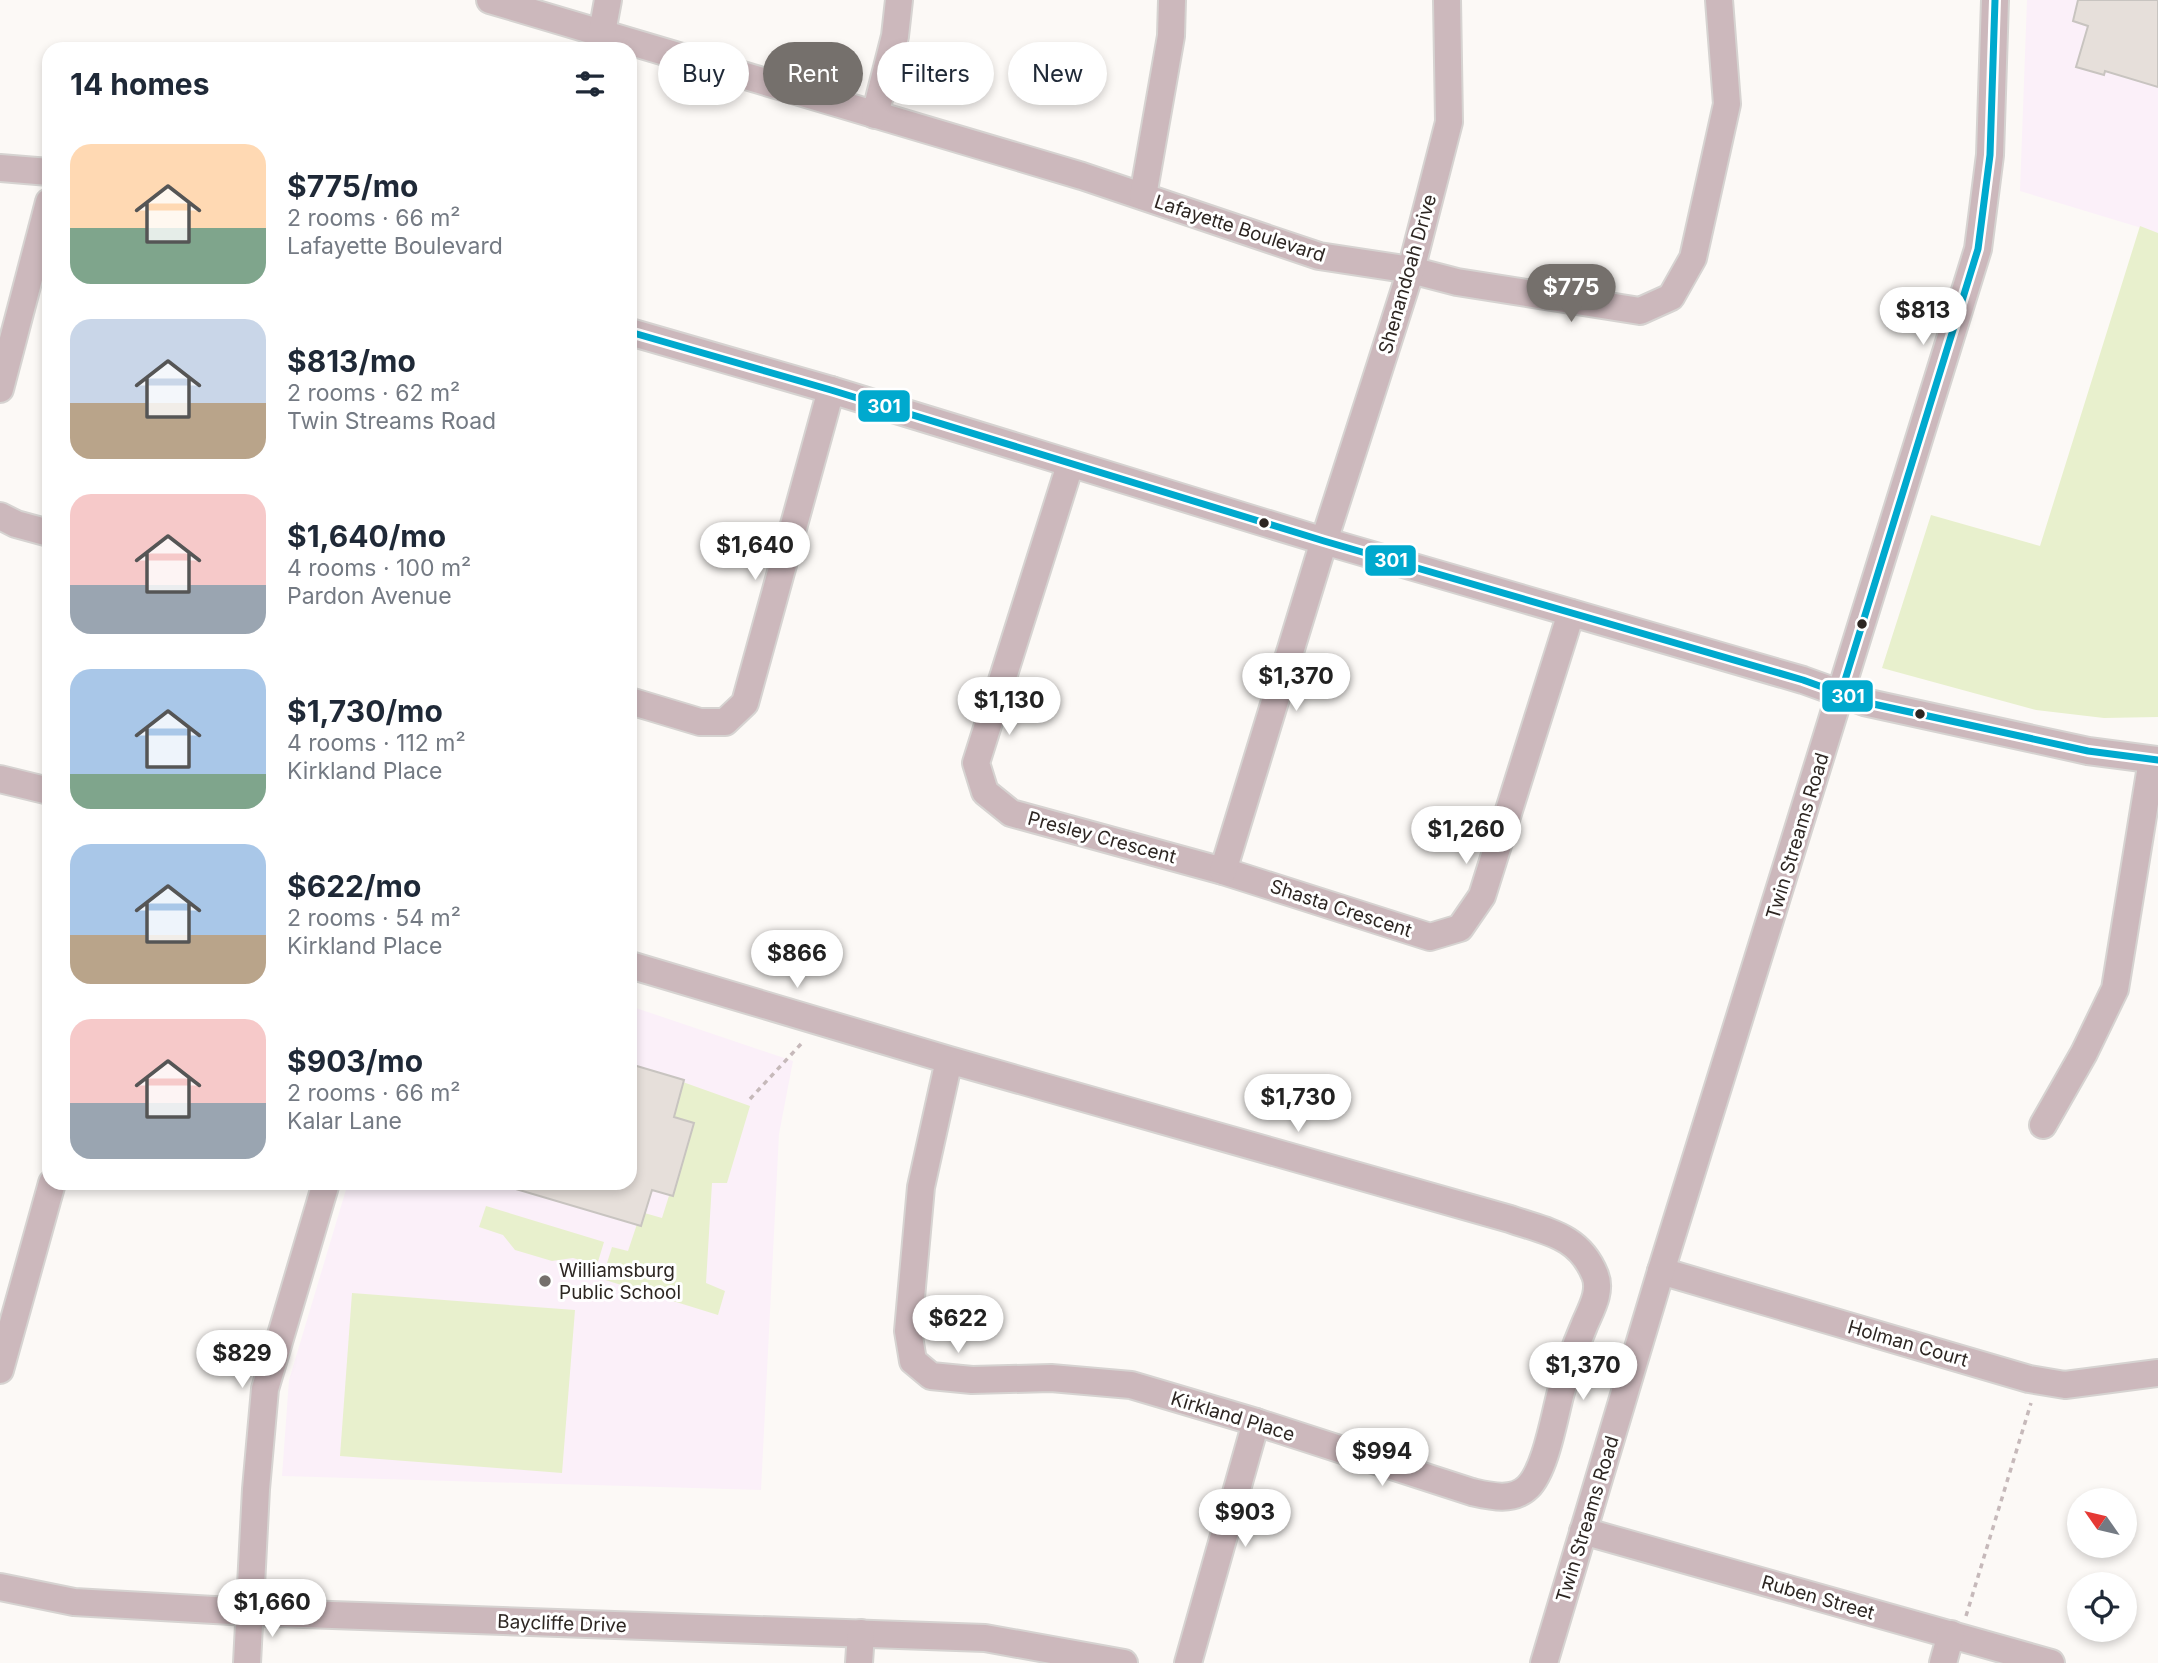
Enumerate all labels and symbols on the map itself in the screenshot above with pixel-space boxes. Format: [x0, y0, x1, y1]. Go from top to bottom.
street label: Lafayette Boulevard [1152, 190, 1328, 267]
street label: Shenandoah Drive [1374, 192, 1441, 357]
pin: $775 [1530, 264, 1612, 324]
pin: $813 [1882, 288, 1964, 347]
line badge: 301 [857, 389, 911, 423]
text: 301 [867, 395, 901, 418]
unlabelled marker [1257, 516, 1271, 530]
pin: $1,640 [698, 522, 812, 582]
line badge: 301 [1364, 544, 1417, 577]
text: 301 [1374, 549, 1408, 572]
unlabelled marker [1855, 617, 1869, 631]
pin: $1,370 [1239, 654, 1353, 713]
pin: $1,130 [952, 678, 1066, 737]
line badge: 301 [1821, 679, 1874, 713]
text: 301 [1831, 685, 1865, 708]
unlabelled marker [1913, 707, 1927, 721]
street label: Twin Streams Road [1761, 750, 1834, 922]
pin: $1,260 [1409, 806, 1523, 866]
street label: Presley Crescent [1025, 807, 1179, 868]
street label: Shasta Crescent [1267, 875, 1415, 942]
pin: $866 [756, 930, 838, 990]
pin: $1,730 [1241, 1074, 1355, 1134]
place label: Williamsburg Public School [559, 1259, 681, 1304]
marker: Williamsburg Public School [537, 1273, 553, 1289]
pin: $622 [917, 1296, 999, 1355]
street label: Holman Court [1845, 1315, 1971, 1372]
pin: $829 [201, 1330, 283, 1390]
pin: $1,370 [1526, 1342, 1640, 1402]
street label: Kirkland Place [1168, 1387, 1298, 1446]
pin: $994 [1341, 1428, 1423, 1488]
street label: Twin Streams Road [1551, 1433, 1624, 1605]
north arrow [2067, 1488, 2137, 1558]
pin: $903 [1204, 1490, 1286, 1549]
street label: Ruben Street [1759, 1570, 1877, 1625]
pin: $1,660 [215, 1580, 329, 1639]
street label: Baycliffe Drive [497, 1610, 627, 1637]

